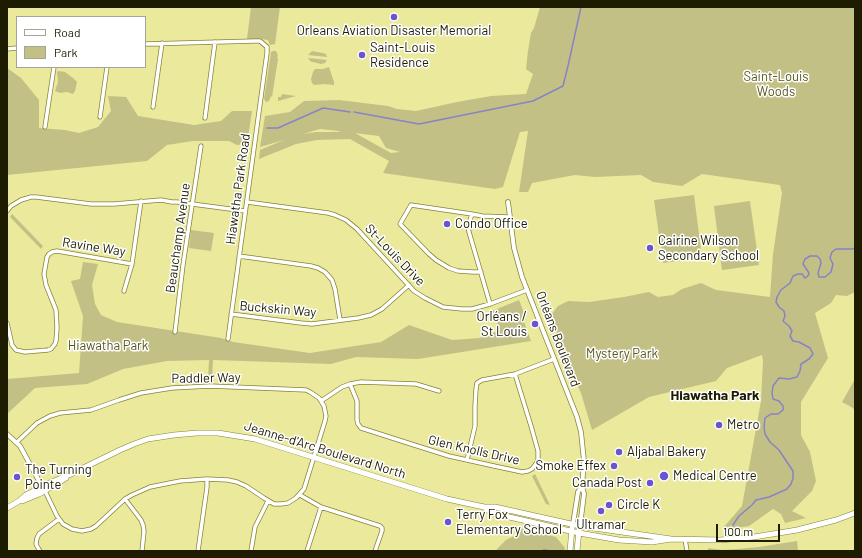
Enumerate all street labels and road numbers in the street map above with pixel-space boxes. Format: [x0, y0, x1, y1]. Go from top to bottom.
street label: Hiawatha Park Road [222, 132, 254, 246]
street label: Beauchamp Avenue [163, 182, 193, 294]
street label: St-Louis Drive [362, 221, 428, 289]
street label: Ravine Way [61, 234, 127, 260]
street label: Orléans Boulevard [533, 289, 583, 389]
street label: Buckskin Way [239, 298, 317, 320]
street label: Paddler Way [171, 370, 241, 386]
street label: Jeanne-d'Arc Boulevard North [242, 418, 408, 482]
street label: Glen Knolls Drive [427, 432, 521, 468]

